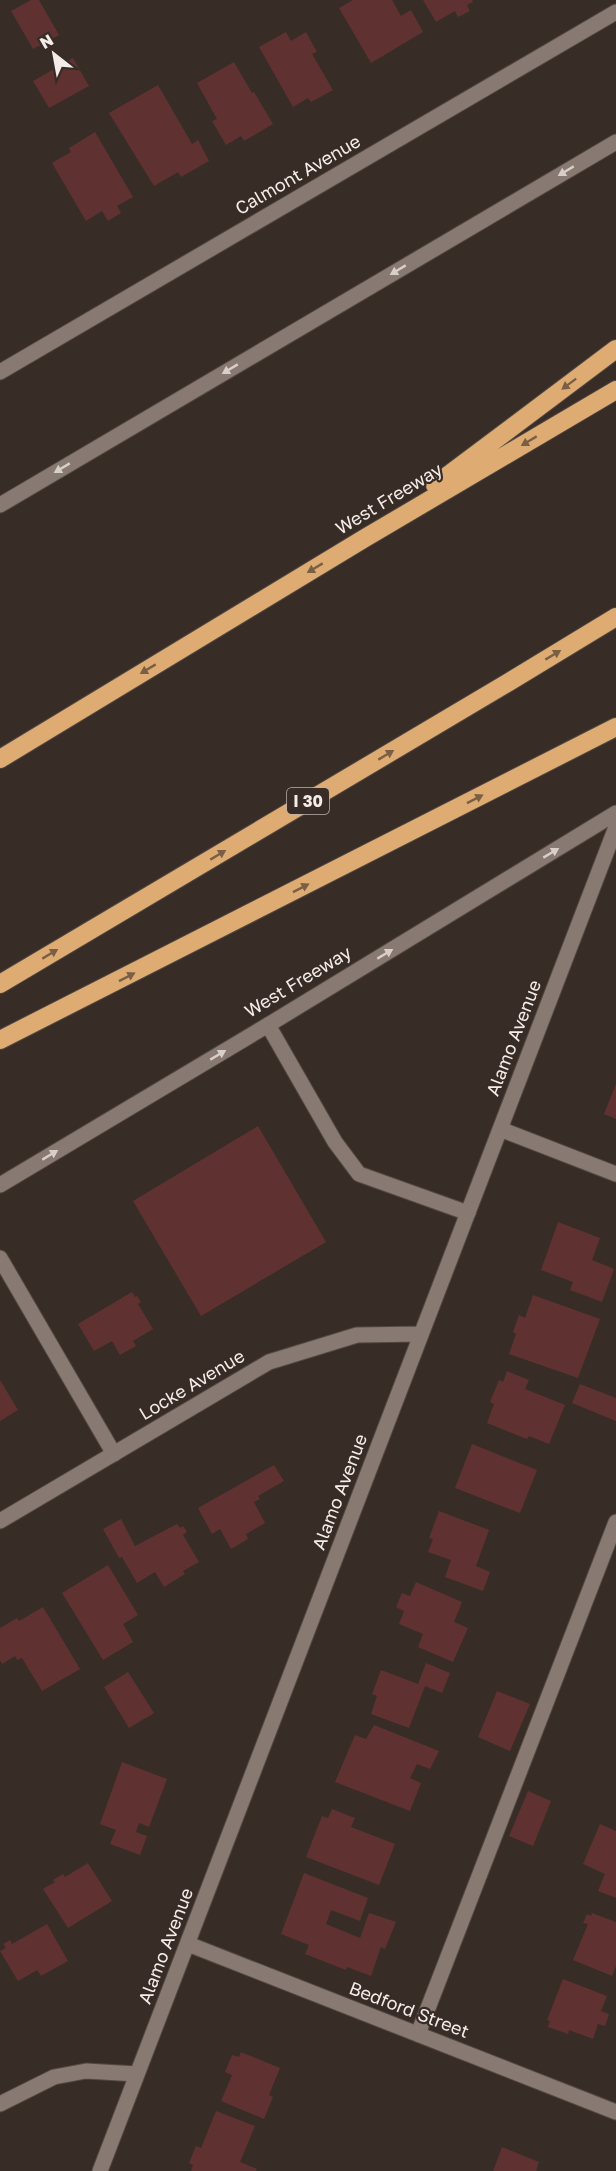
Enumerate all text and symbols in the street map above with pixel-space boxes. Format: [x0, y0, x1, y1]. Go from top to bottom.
north arrow [24, 24, 84, 84]
text: N [36, 29, 57, 53]
street label: Calmont Avenue [231, 129, 364, 219]
one-way arrow [558, 166, 574, 177]
one-way arrow [390, 265, 406, 276]
one-way arrow [222, 364, 238, 375]
one-way arrow [562, 377, 577, 389]
one-way arrow [521, 435, 538, 445]
street label: West Freeway [331, 458, 446, 539]
one-way arrow [54, 463, 70, 474]
one-way arrow [307, 563, 323, 574]
one-way arrow [545, 650, 561, 661]
one-way arrow [140, 664, 156, 675]
one-way arrow [378, 750, 394, 761]
road number: I 30 [287, 788, 329, 814]
one-way arrow [466, 794, 483, 804]
one-way arrow [543, 847, 559, 858]
one-way arrow [210, 849, 226, 860]
one-way arrow [293, 883, 310, 893]
street label: West Freeway [240, 941, 355, 1022]
one-way arrow [42, 949, 59, 959]
one-way arrow [377, 949, 393, 960]
one-way arrow [119, 972, 136, 981]
street label: Alamo Avenue [481, 977, 545, 1099]
one-way arrow [210, 1050, 226, 1061]
one-way arrow [42, 1149, 58, 1160]
street label: Locke Avenue [135, 1344, 248, 1424]
street label: Alamo Avenue [307, 1431, 371, 1553]
street label: Alamo Avenue [133, 1885, 197, 2007]
street label: Bedford Street [346, 1976, 472, 2042]

